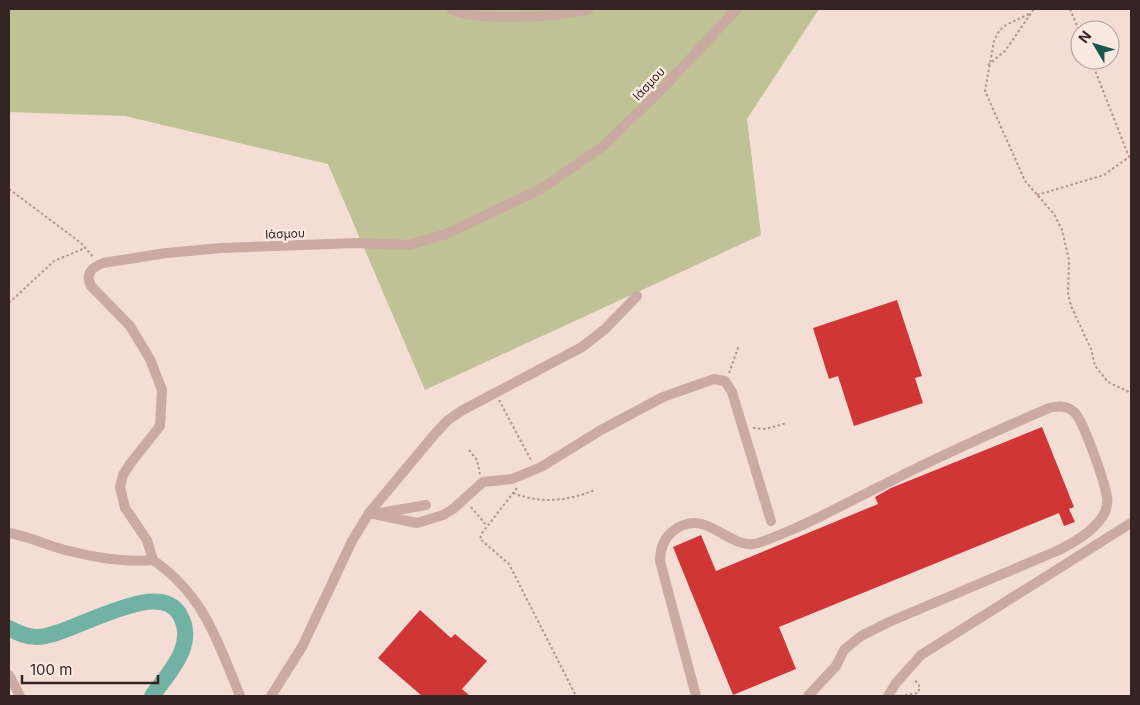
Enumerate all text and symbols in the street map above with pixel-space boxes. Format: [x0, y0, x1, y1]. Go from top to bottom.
north arrow [1070, 20, 1120, 70]
text: N [1074, 27, 1094, 46]
street label: Ιάσμου [630, 64, 668, 103]
street label: Ιάσμου [265, 225, 305, 242]
scale bar [22, 652, 159, 684]
text: 100 m [30, 660, 72, 679]

